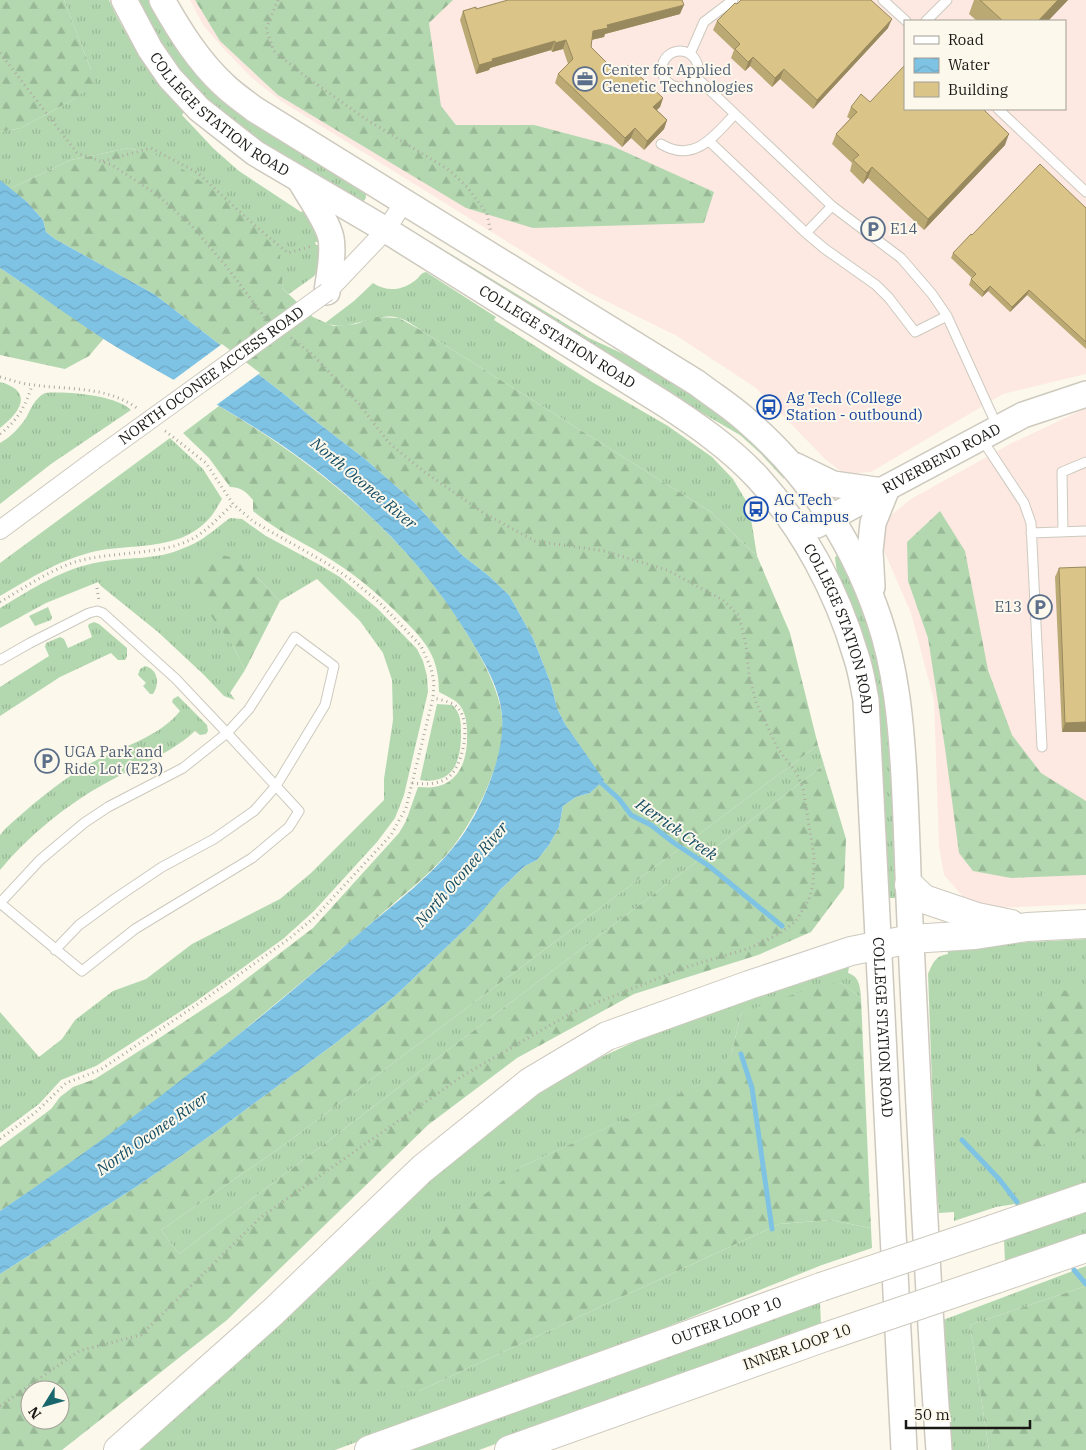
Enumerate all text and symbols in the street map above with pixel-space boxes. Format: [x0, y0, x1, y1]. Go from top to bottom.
legend [904, 20, 1066, 110]
text: Road [948, 30, 984, 49]
street label: COLLEGE STATION ROAD [146, 48, 293, 180]
text: Water [948, 55, 990, 74]
place label: Center for Applied Genetic Technologies [602, 60, 753, 96]
office icon: Center for Applied Genetic Technologies [572, 66, 598, 92]
text: Building [948, 80, 1008, 99]
parking icon: E14 [860, 216, 886, 242]
place label: E14 [890, 219, 918, 238]
street label: COLLEGE STATION ROAD [476, 280, 639, 392]
street label: NORTH OCONEE ACCESS ROAD [115, 302, 307, 448]
place label: Ag Tech (College Station - outbound) [786, 388, 923, 424]
bus stop icon: Ag Tech (College Station - outbound) [756, 394, 782, 420]
street label: RIVERBEND ROAD [879, 419, 1004, 498]
water label: North Oconee River [306, 432, 422, 534]
place label: AG Tech to Campus [774, 490, 849, 526]
bus stop icon: AG Tech to Campus [743, 496, 769, 522]
street label: COLLEGE STATION ROAD [800, 540, 877, 715]
parking icon: E13 [1027, 594, 1053, 620]
place label: E13 [994, 597, 1022, 616]
place label: UGA Park and Ride Lot (E23) [64, 742, 163, 778]
parking icon: UGA Park and Ride Lot (E23) [34, 748, 60, 774]
water label: Herrick Creek [631, 793, 722, 865]
water label: North Oconee River [409, 817, 513, 931]
street label: COLLEGE STATION ROAD [869, 937, 897, 1118]
water label: North Oconee River [91, 1086, 213, 1180]
street label: OUTER LOOP 10 [669, 1292, 784, 1349]
street label: INNER LOOP 10 [740, 1319, 853, 1374]
north arrow [20, 1380, 70, 1430]
scale bar [906, 1398, 1030, 1430]
text: N [24, 1403, 45, 1423]
text: 50 m [914, 1405, 950, 1424]

